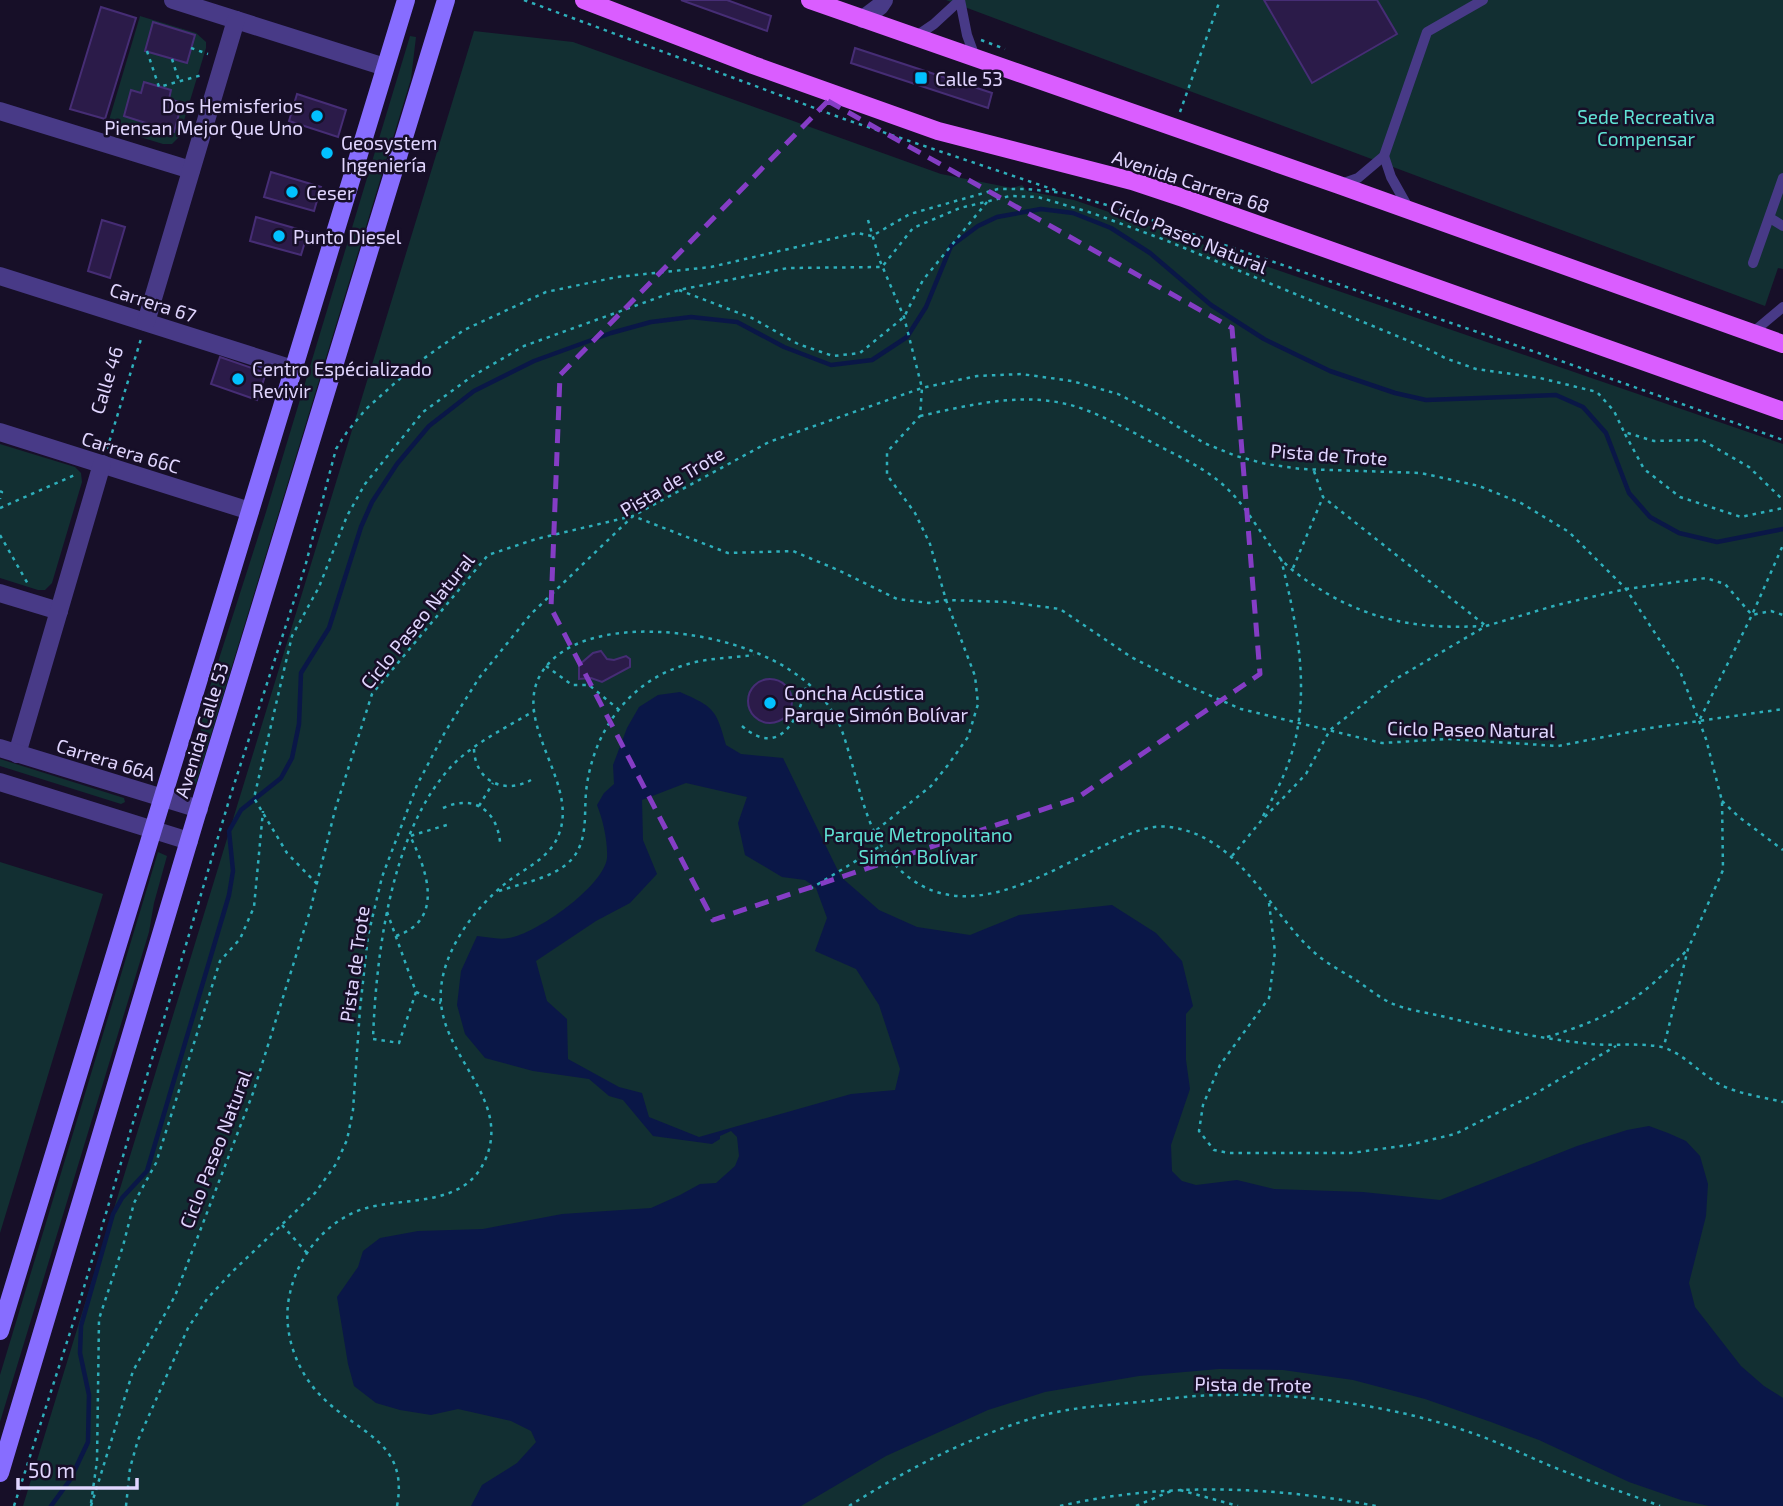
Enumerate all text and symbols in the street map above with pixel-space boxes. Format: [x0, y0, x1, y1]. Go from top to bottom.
place label: Calle 53 [935, 67, 1003, 90]
marker: Calle 53 [913, 70, 929, 86]
place label: Dos Hemisferios Piensan Mejor Que Uno [104, 94, 303, 139]
park label: Sede Recreativa Compensar [1577, 105, 1715, 150]
marker: Dos Hemisferios Piensan Mejor Que Uno [309, 108, 325, 124]
place label: Geosystem Ingeniería [341, 131, 437, 176]
marker: Geosystem Ingeniería [319, 145, 335, 161]
street label: Avenida Carrera 68 [1109, 145, 1273, 217]
place label: Ceser [306, 181, 355, 204]
marker: Ceser [284, 184, 300, 200]
street label: Ciclo Paseo Natural [1107, 194, 1271, 278]
place label: Punto Diesel [293, 225, 402, 248]
marker: Punto Diesel [271, 228, 287, 244]
street label: Carrera 67 [107, 277, 199, 327]
street label: Calle 46 [85, 343, 127, 417]
place label: Centro Espécializado Revivir [252, 357, 432, 402]
marker: Centro Espécializado Revivir [230, 371, 246, 387]
street label: Carrera 66C [79, 426, 183, 478]
street label: Pista de Trote [1270, 438, 1388, 470]
street label: Pista de Trote [616, 441, 728, 521]
street label: Ciclo Paseo Natural [355, 548, 479, 693]
street label: Avenida Calle 53 [169, 659, 233, 801]
place label: Concha Acústica Parque Simón Bolívar [784, 681, 969, 726]
marker: Concha Acústica Parque Simón Bolívar [762, 695, 778, 711]
street label: Ciclo Paseo Natural [1387, 716, 1555, 742]
street label: Carrera 66A [54, 733, 158, 785]
park label: Parque Metropolitano Simón Bolívar [823, 823, 1013, 868]
street label: Pista de Trote [334, 904, 374, 1024]
street label: Ciclo Paseo Natural [174, 1066, 256, 1231]
street label: Pista de Trote [1194, 1371, 1312, 1397]
scale bar [18, 1446, 136, 1490]
text: 50 m [28, 1457, 75, 1482]

